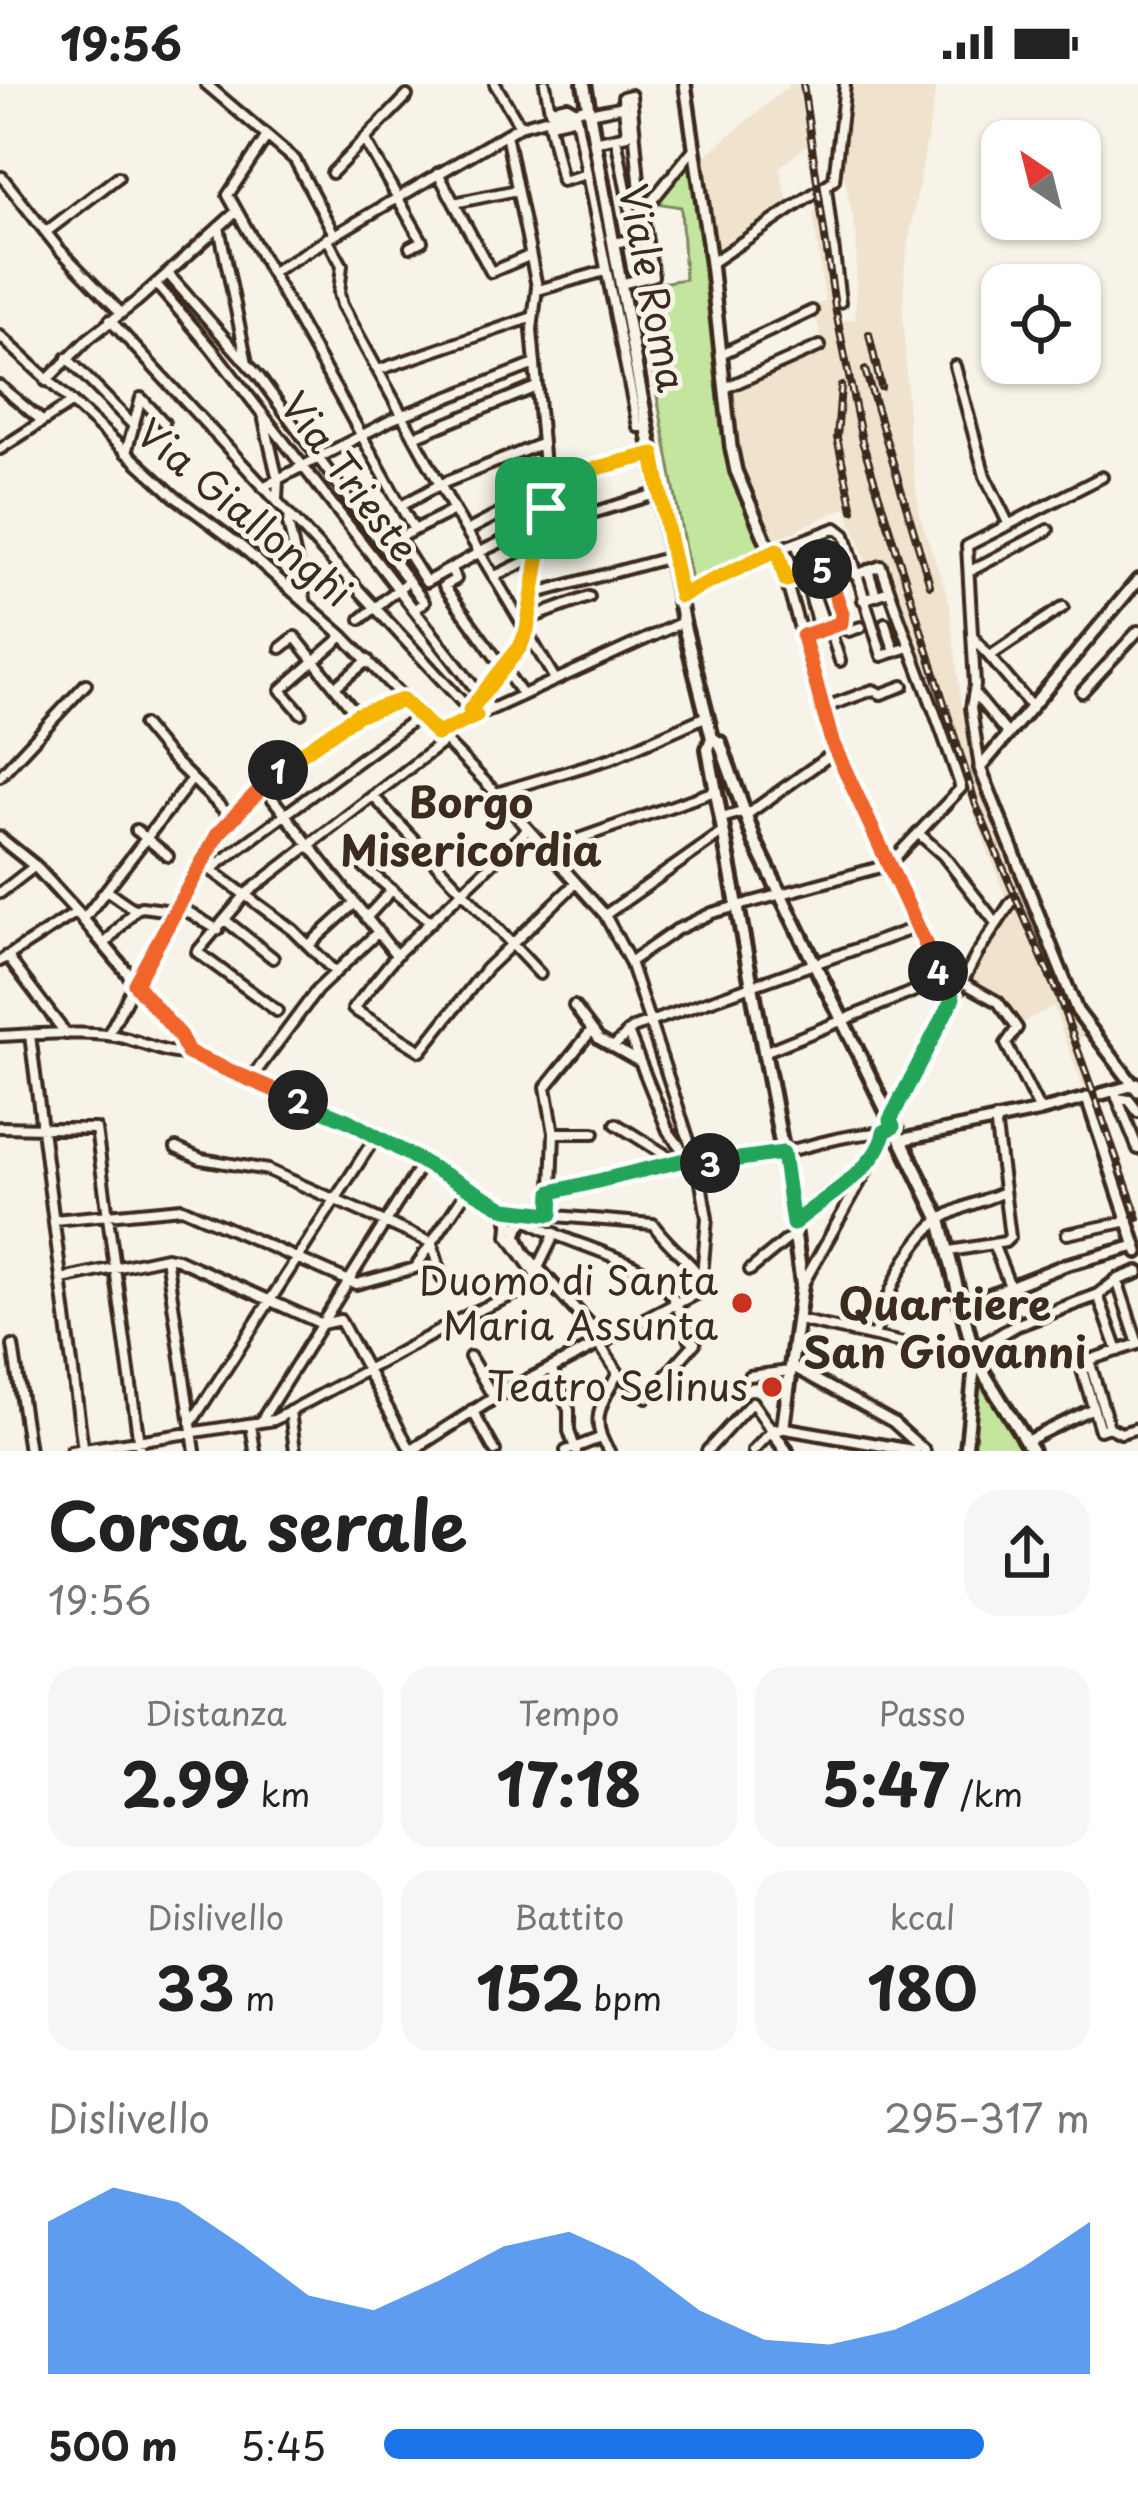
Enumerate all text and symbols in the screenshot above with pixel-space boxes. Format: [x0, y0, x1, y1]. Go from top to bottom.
text: 19:56 [60, 8, 182, 76]
north arrow [981, 120, 1101, 240]
map controls [981, 120, 1101, 384]
street label: Viale Roma [605, 179, 704, 397]
button: locate [981, 264, 1101, 384]
street label: Via Trieste [267, 378, 435, 573]
street label: Via Giallonghi [125, 403, 367, 619]
pin [495, 457, 597, 559]
icon: arrive [513, 475, 579, 541]
pin: 5 [792, 539, 852, 599]
text: 5 [811, 544, 833, 594]
pin: 1 [248, 740, 308, 800]
text: 1 [270, 745, 286, 795]
district label: Borgo Misericordia [340, 769, 602, 880]
pin: 4 [908, 941, 968, 1001]
text: 4 [927, 946, 949, 996]
pin: 2 [268, 1070, 328, 1130]
text: 2 [286, 1075, 310, 1125]
pin: 3 [680, 1133, 740, 1193]
text: 3 [699, 1138, 721, 1188]
place label: Duomo di Santa Maria Assunta [419, 1249, 719, 1353]
district label: Quartiere San Giovanni [803, 1271, 1087, 1382]
marker: Duomo di Santa Maria Assunta [729, 1290, 755, 1316]
place label: Teatro Selinus [487, 1355, 748, 1414]
marker: Teatro Selinus [759, 1374, 785, 1400]
text: Corsa serale [48, 1474, 467, 1573]
button: share [964, 1490, 1090, 1616]
text: 19:56 [48, 1569, 152, 1628]
text: Distanza [145, 1687, 287, 1737]
text: Tempo [519, 1687, 619, 1737]
text: Passo [879, 1687, 966, 1737]
text: 2.99 [121, 1737, 250, 1827]
text: 17:18 [496, 1737, 642, 1827]
text: 5:47 [822, 1737, 949, 1827]
text: km [250, 1768, 310, 1818]
text: /km [949, 1768, 1023, 1818]
text: Dislivello [147, 1891, 284, 1941]
text: Battito [514, 1891, 624, 1941]
text: kcal [889, 1891, 955, 1941]
text: 33 [156, 1941, 234, 2031]
text: 152 [476, 1941, 583, 2031]
text: 180 [867, 1941, 978, 2031]
text: m [234, 1972, 275, 2022]
text: bpm [583, 1972, 662, 2022]
text: Dislivello [48, 2087, 210, 2146]
text: 295–317 m [884, 2087, 1090, 2146]
text: 500 m [48, 2415, 178, 2474]
text: 5:45 [240, 2415, 326, 2474]

